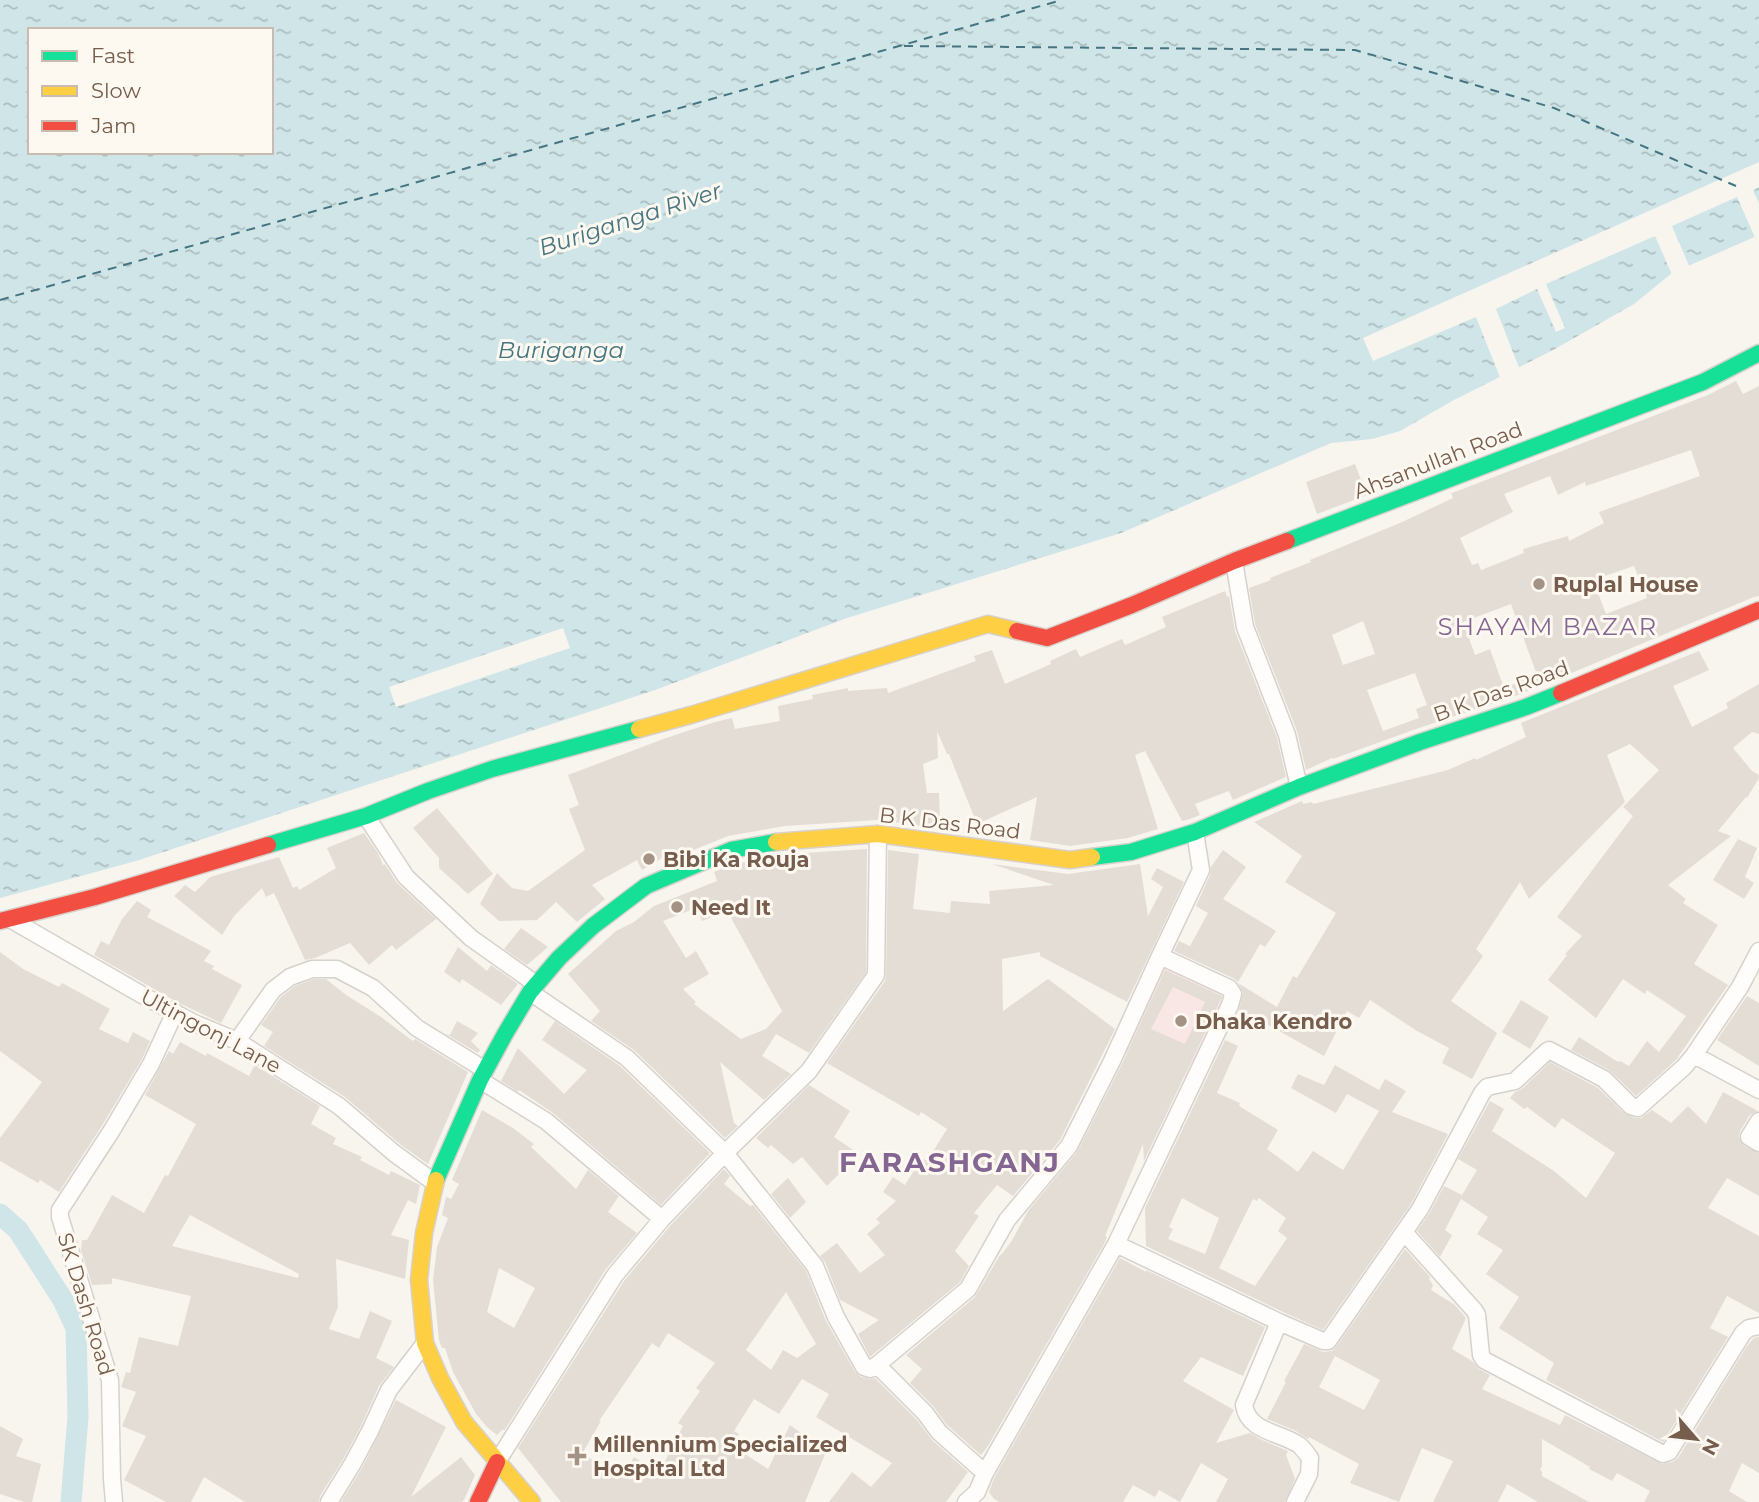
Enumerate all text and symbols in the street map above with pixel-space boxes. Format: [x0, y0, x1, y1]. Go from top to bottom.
legend [28, 28, 273, 154]
text: Fast [91, 43, 135, 68]
text: Slow [91, 78, 141, 103]
text: Jam [90, 113, 136, 138]
water label: Buriganga River [535, 176, 726, 262]
water label: Buriganga [498, 336, 624, 364]
street label: Ahsanullah Road [1350, 416, 1526, 504]
place label: Ruplal House [1553, 572, 1698, 597]
marker: Ruplal House [1531, 576, 1547, 592]
district label: SHAYAM BAZAR [1438, 612, 1658, 641]
street label: B K Das Road [1430, 655, 1572, 727]
street label: B K Das Road [878, 802, 1022, 844]
place label: Bibi Ka Rouja [663, 847, 809, 872]
marker: Bibi Ka Rouja [641, 851, 657, 867]
place label: Need It [691, 895, 771, 920]
marker: Need It [669, 899, 685, 915]
street label: Ultingonj Lane [137, 984, 285, 1078]
place label: Dhaka Kendro [1195, 1009, 1353, 1034]
marker: Dhaka Kendro [1173, 1013, 1189, 1029]
district label: FARASHGANJ [839, 1145, 1061, 1179]
street label: SK Dash Road [52, 1230, 120, 1378]
north arrow [1661, 1404, 1731, 1474]
place label: Millennium Specialized Hospital Ltd [593, 1432, 847, 1481]
text: N [1697, 1435, 1724, 1459]
marker: Millennium Specialized Hospital Ltd [567, 1446, 587, 1466]

